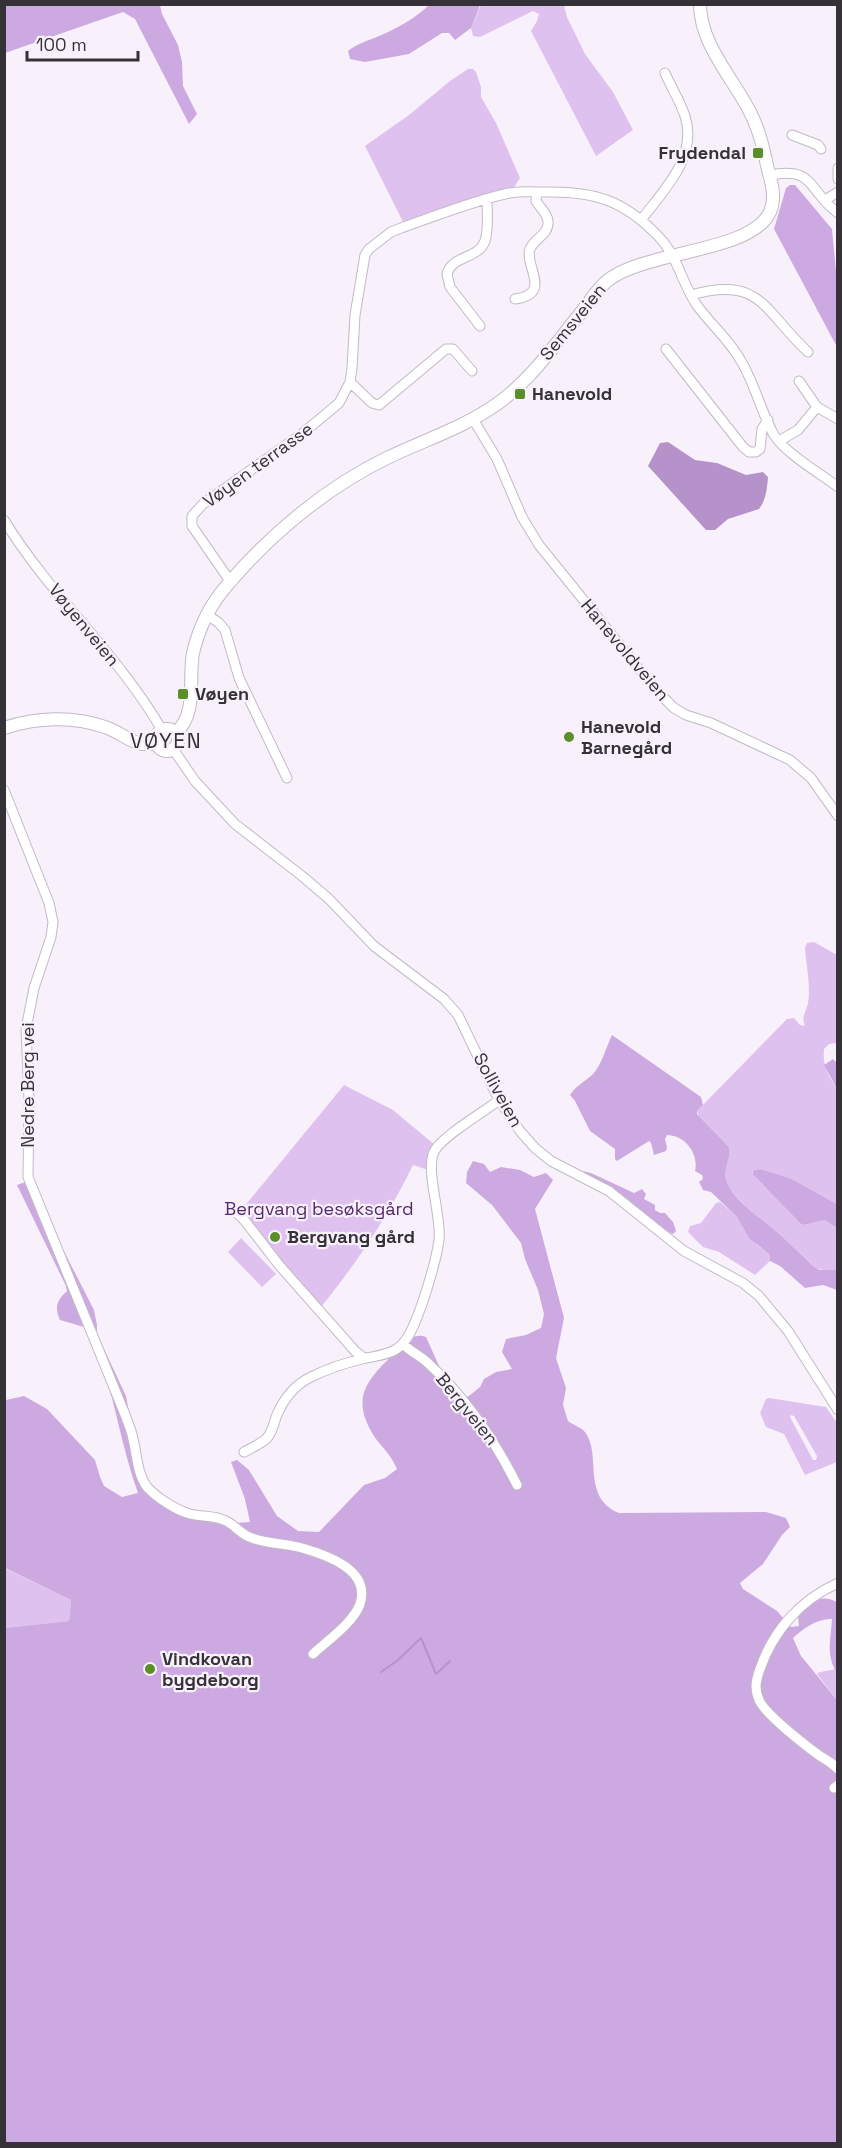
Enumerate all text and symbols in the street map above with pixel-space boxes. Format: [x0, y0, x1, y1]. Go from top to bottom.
scale bar [27, 24, 138, 62]
text: 100 m [36, 33, 87, 56]
place label: Frydendal [659, 141, 746, 164]
marker: Frydendal [751, 146, 765, 160]
street label: Semsveien [535, 279, 611, 365]
place label: Hanevold [532, 382, 612, 405]
marker: Hanevold [513, 387, 527, 401]
street label: Vøyen terrasse [198, 417, 317, 512]
street label: Vøyenveien [44, 579, 125, 671]
street label: Hanevoldveien [576, 594, 675, 705]
place label: Vøyen [195, 682, 249, 705]
marker: Vøyen [176, 687, 190, 701]
place label: Hanevold Barnegård [581, 715, 672, 759]
district label: VØYEN [130, 727, 202, 754]
marker: Hanevold Barnegård [562, 730, 576, 744]
street label: Nedre Berg vei [16, 1022, 39, 1148]
street label: Solliveien [469, 1049, 528, 1131]
park label: Bergvang besøksgård [224, 1197, 414, 1220]
place label: Bergvang gård [287, 1225, 415, 1248]
marker: Bergvang gård [268, 1230, 282, 1244]
street label: Bergveien [431, 1368, 504, 1450]
place label: Vindkovan bygdeborg [162, 1647, 259, 1691]
marker: Vindkovan bygdeborg [143, 1662, 157, 1676]

